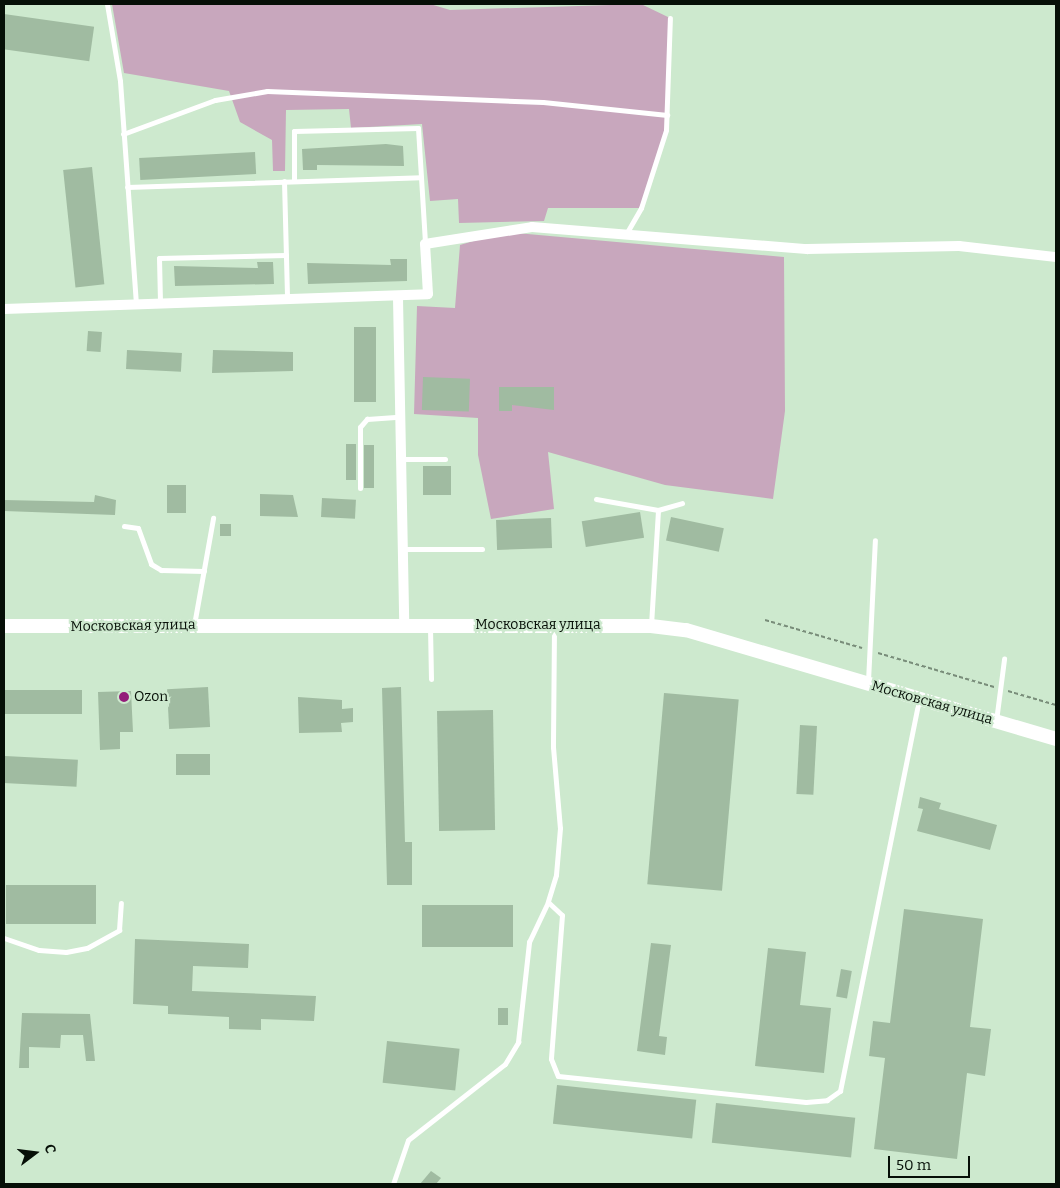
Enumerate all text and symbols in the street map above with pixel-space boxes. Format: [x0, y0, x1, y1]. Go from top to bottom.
street label: Московская улица [70, 617, 196, 635]
street label: Московская улица [475, 617, 601, 633]
street label: Московская улица [869, 678, 995, 728]
place label: Ozon [134, 689, 168, 705]
marker: Ozon [118, 691, 130, 703]
north arrow [10, 1128, 60, 1178]
text: С [41, 1143, 59, 1155]
scale bar [890, 1146, 972, 1178]
text: 50 m [896, 1156, 931, 1174]

